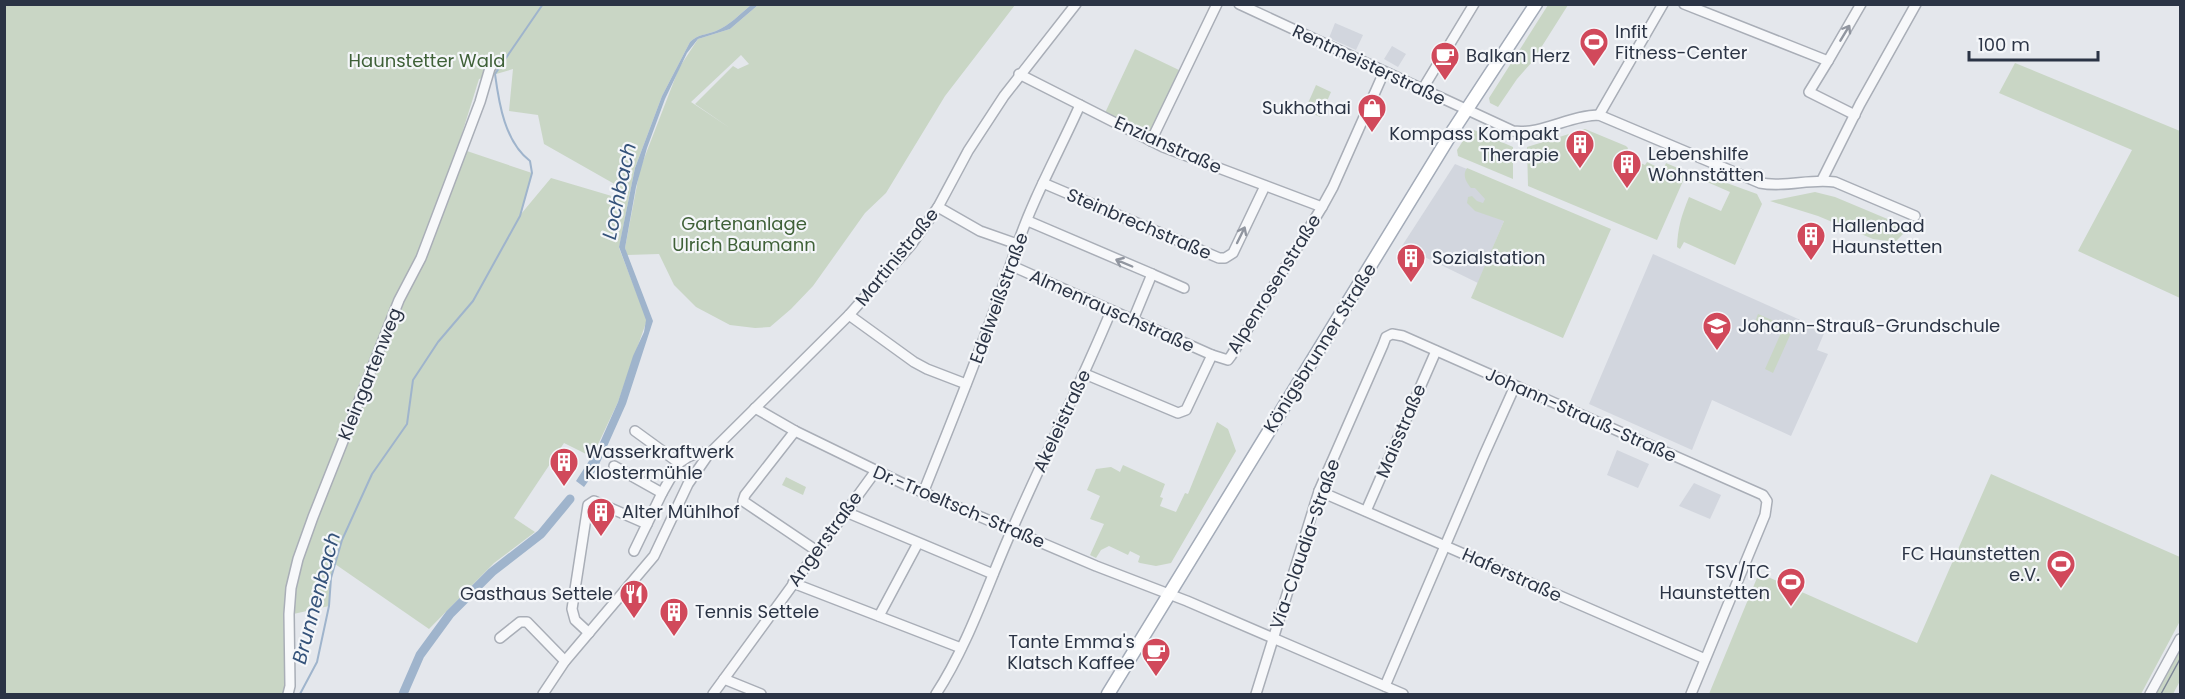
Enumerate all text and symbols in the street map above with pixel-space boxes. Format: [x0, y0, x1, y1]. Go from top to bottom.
street label: Rentmeisterstraße [1289, 18, 1450, 111]
place label: Infit Fitness-Center [1615, 19, 1748, 65]
scale bar [1969, 24, 2098, 62]
one-way arrow [1839, 25, 1851, 42]
sports icon: Infit Fitness-Center [1578, 26, 1610, 68]
text: 100 m [1978, 32, 2030, 57]
cafe icon: Balkan Herz [1429, 40, 1461, 82]
place label: Balkan Herz [1466, 43, 1570, 68]
park label: Haunstetter Wald [349, 48, 505, 73]
shop icon: Sukhothai [1356, 92, 1388, 134]
place label: Sukhothai [1262, 95, 1351, 120]
street label: Enzianstraße [1110, 110, 1226, 179]
place label: Kompass Kompakt Therapie [1389, 121, 1559, 167]
building icon: Kompass Kompakt Therapie [1564, 128, 1596, 170]
water label: Lochbach [595, 140, 643, 242]
place label: Lebenshilfe Wohnstätten [1648, 141, 1764, 187]
building icon: Lebenshilfe Wohnstätten [1611, 148, 1643, 190]
street label: Steinbrechstraße [1063, 182, 1215, 265]
street label: Martinistraße [849, 202, 944, 311]
street label: Alpenrosenstraße [1221, 209, 1327, 358]
park label: Gartenanlage Ulrich Baumann [672, 211, 816, 257]
place label: Hallenbad Haunstetten [1832, 213, 1943, 259]
building icon: Hallenbad Haunstetten [1795, 220, 1827, 262]
one-way arrow [1236, 226, 1248, 244]
street label: Edelweißstraße [963, 229, 1034, 367]
building icon: Sozialstation [1395, 242, 1427, 284]
place label: Sozialstation [1432, 245, 1545, 270]
one-way arrow [1116, 257, 1134, 268]
street label: Königsbrunner Straße [1257, 258, 1382, 437]
street label: Almenrauschstraße [1026, 263, 1199, 358]
street label: Kleingartenweg [332, 304, 407, 444]
school or university icon: Johann-Strauß-Grundschule [1701, 310, 1733, 352]
place label: Johann-Strauß-Grundschule [1738, 313, 2000, 338]
street label: Johann-Strauß-Straße [1482, 361, 1681, 468]
street label: Akeleistraße [1027, 365, 1096, 476]
street label: Maisstraße [1370, 380, 1432, 482]
place label: Wasserkraftwerk Klostermühle [585, 439, 735, 485]
building icon: Wasserkraftwerk Klostermühle [548, 446, 580, 488]
street label: Via-Claudia-Straße [1264, 455, 1345, 632]
street label: Dr.-Troeltsch-Straße [869, 459, 1049, 554]
street label: Angerstraße [782, 486, 868, 591]
building icon: Alter Mühlhof [585, 496, 617, 538]
place label: Alter Mühlhof [622, 499, 740, 524]
water label: Brunnenbach [285, 529, 347, 667]
street label: Haferstraße [1458, 541, 1566, 608]
place label: FC Haunstetten e.V. [1902, 541, 2040, 587]
sports icon: FC Haunstetten e.V. [2045, 548, 2077, 590]
place label: TSV/TC Haunstetten [1659, 559, 1770, 605]
sports icon: TSV/TC Haunstetten [1775, 566, 1807, 608]
restaurant icon: Gasthaus Settele [618, 578, 650, 620]
place label: Gasthaus Settele [460, 581, 613, 606]
building icon: Tennis Settele [658, 596, 690, 638]
place label: Tennis Settele [695, 599, 819, 624]
place label: Tante Emma's Klatsch Kaffee [1007, 629, 1135, 675]
cafe icon: Tante Emma's Klatsch Kaffee [1140, 636, 1172, 678]

